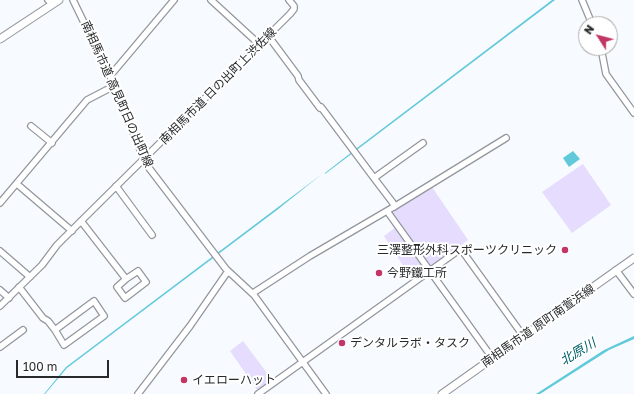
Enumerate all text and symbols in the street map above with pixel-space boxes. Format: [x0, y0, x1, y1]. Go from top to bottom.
north arrow [578, 16, 618, 56]
street label: 南相馬市道 高見町日の出町線 [78, 18, 156, 170]
text: N [581, 22, 596, 36]
street label: 南相馬市道 日の出町上渋佐線 [157, 25, 279, 147]
place label: 三澤整形外科スポーツクリニック [377, 243, 557, 257]
marker: 三澤整形外科スポーツクリニック [560, 245, 570, 255]
place label: 今野鐵工所 [387, 266, 447, 280]
marker: 今野鐵工所 [374, 268, 384, 278]
street label: 南相馬市道 原町南萱浜線 [479, 281, 597, 371]
water label: 北原川 [557, 335, 599, 369]
place label: デンタルラボ・タスク [350, 336, 470, 350]
marker: デンタルラボ・タスク [337, 338, 347, 348]
scale bar [18, 352, 111, 378]
text: 100 m [23, 359, 57, 374]
place label: イエローハット [192, 373, 276, 387]
marker: イエローハット [179, 375, 189, 385]

